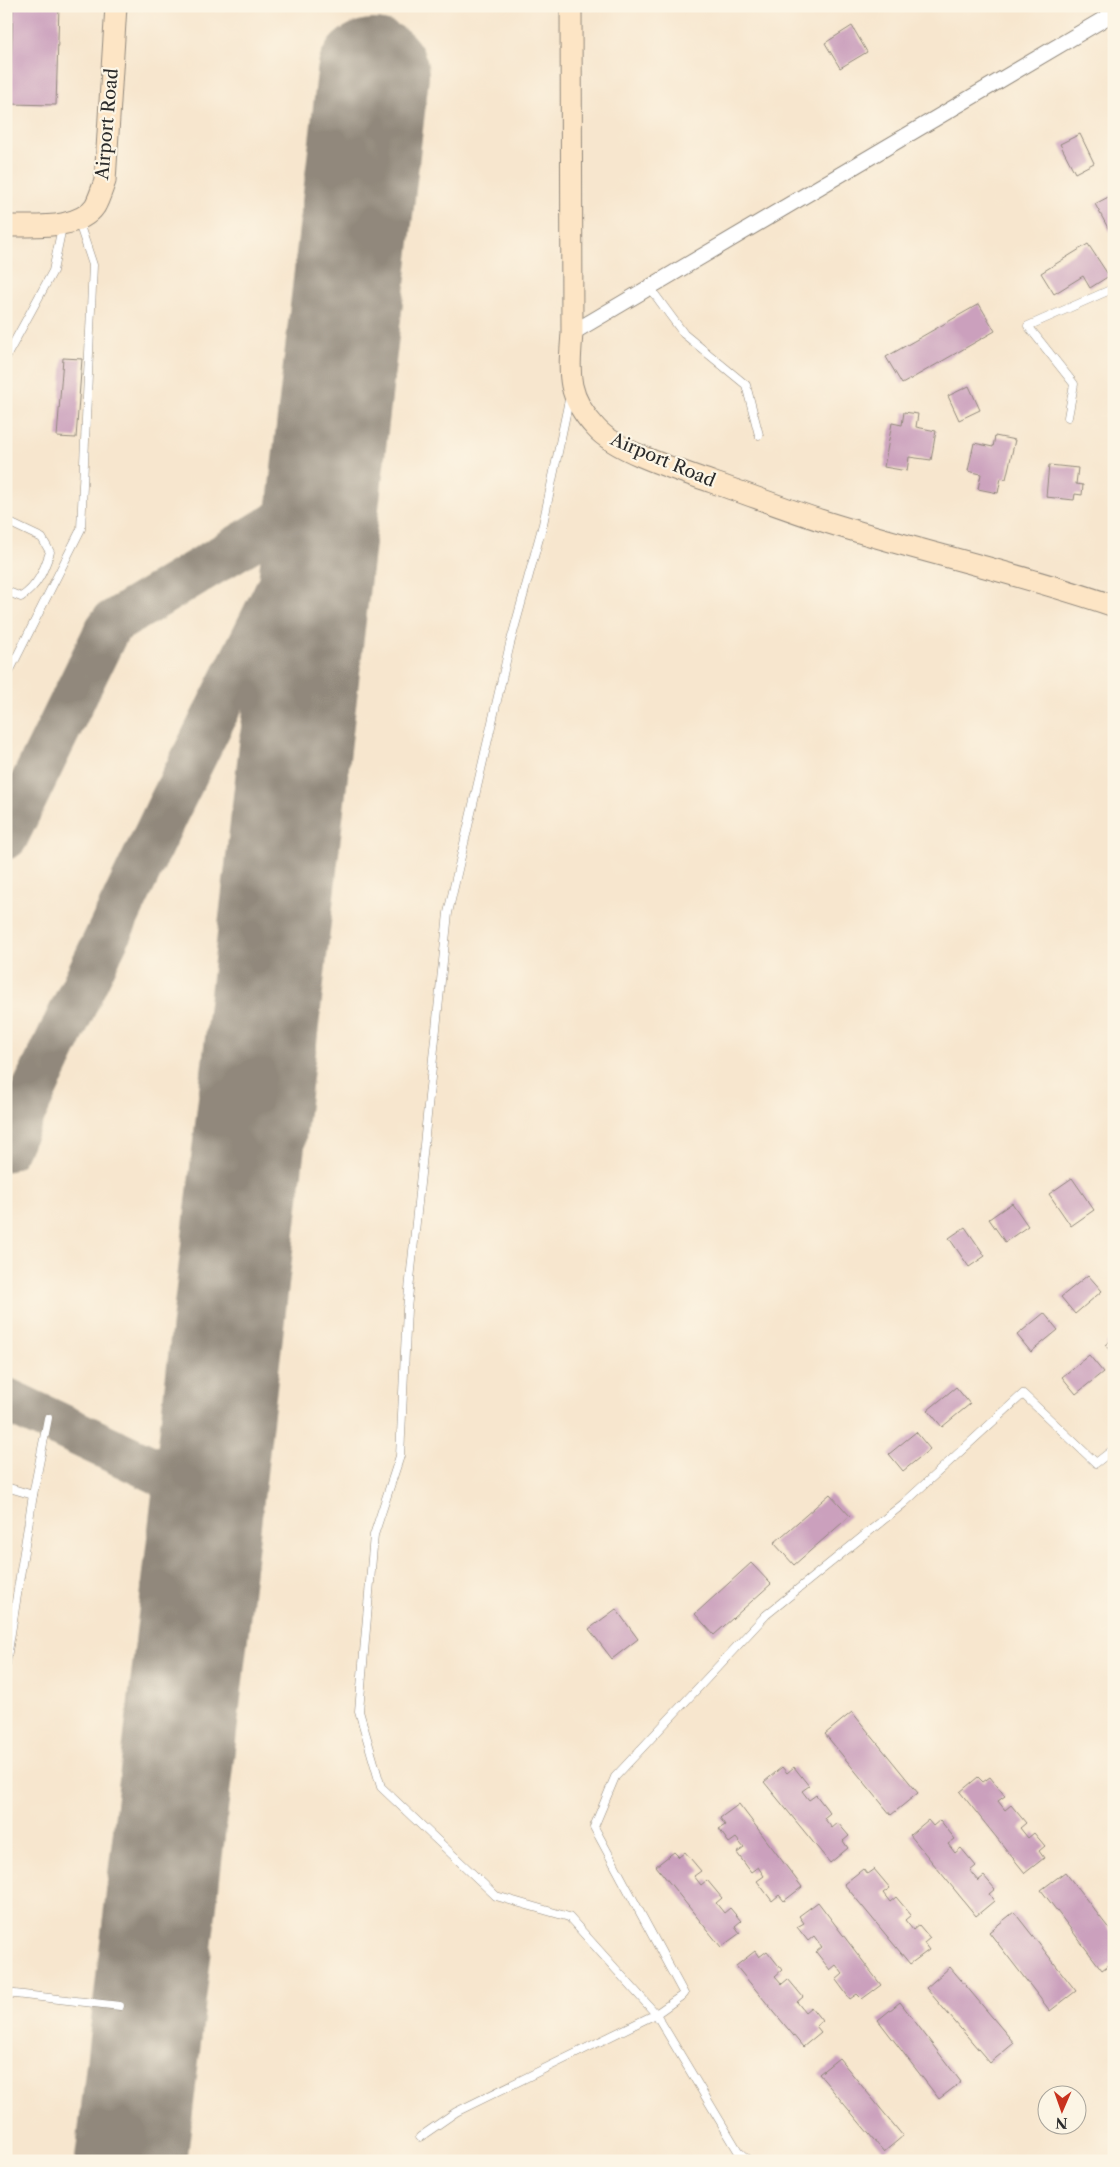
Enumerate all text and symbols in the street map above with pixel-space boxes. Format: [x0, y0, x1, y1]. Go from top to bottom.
street label: Airport Road [91, 67, 123, 182]
street label: Airport Road [606, 428, 719, 492]
north arrow [1038, 2084, 1088, 2134]
text: N [1055, 2114, 1068, 2132]

